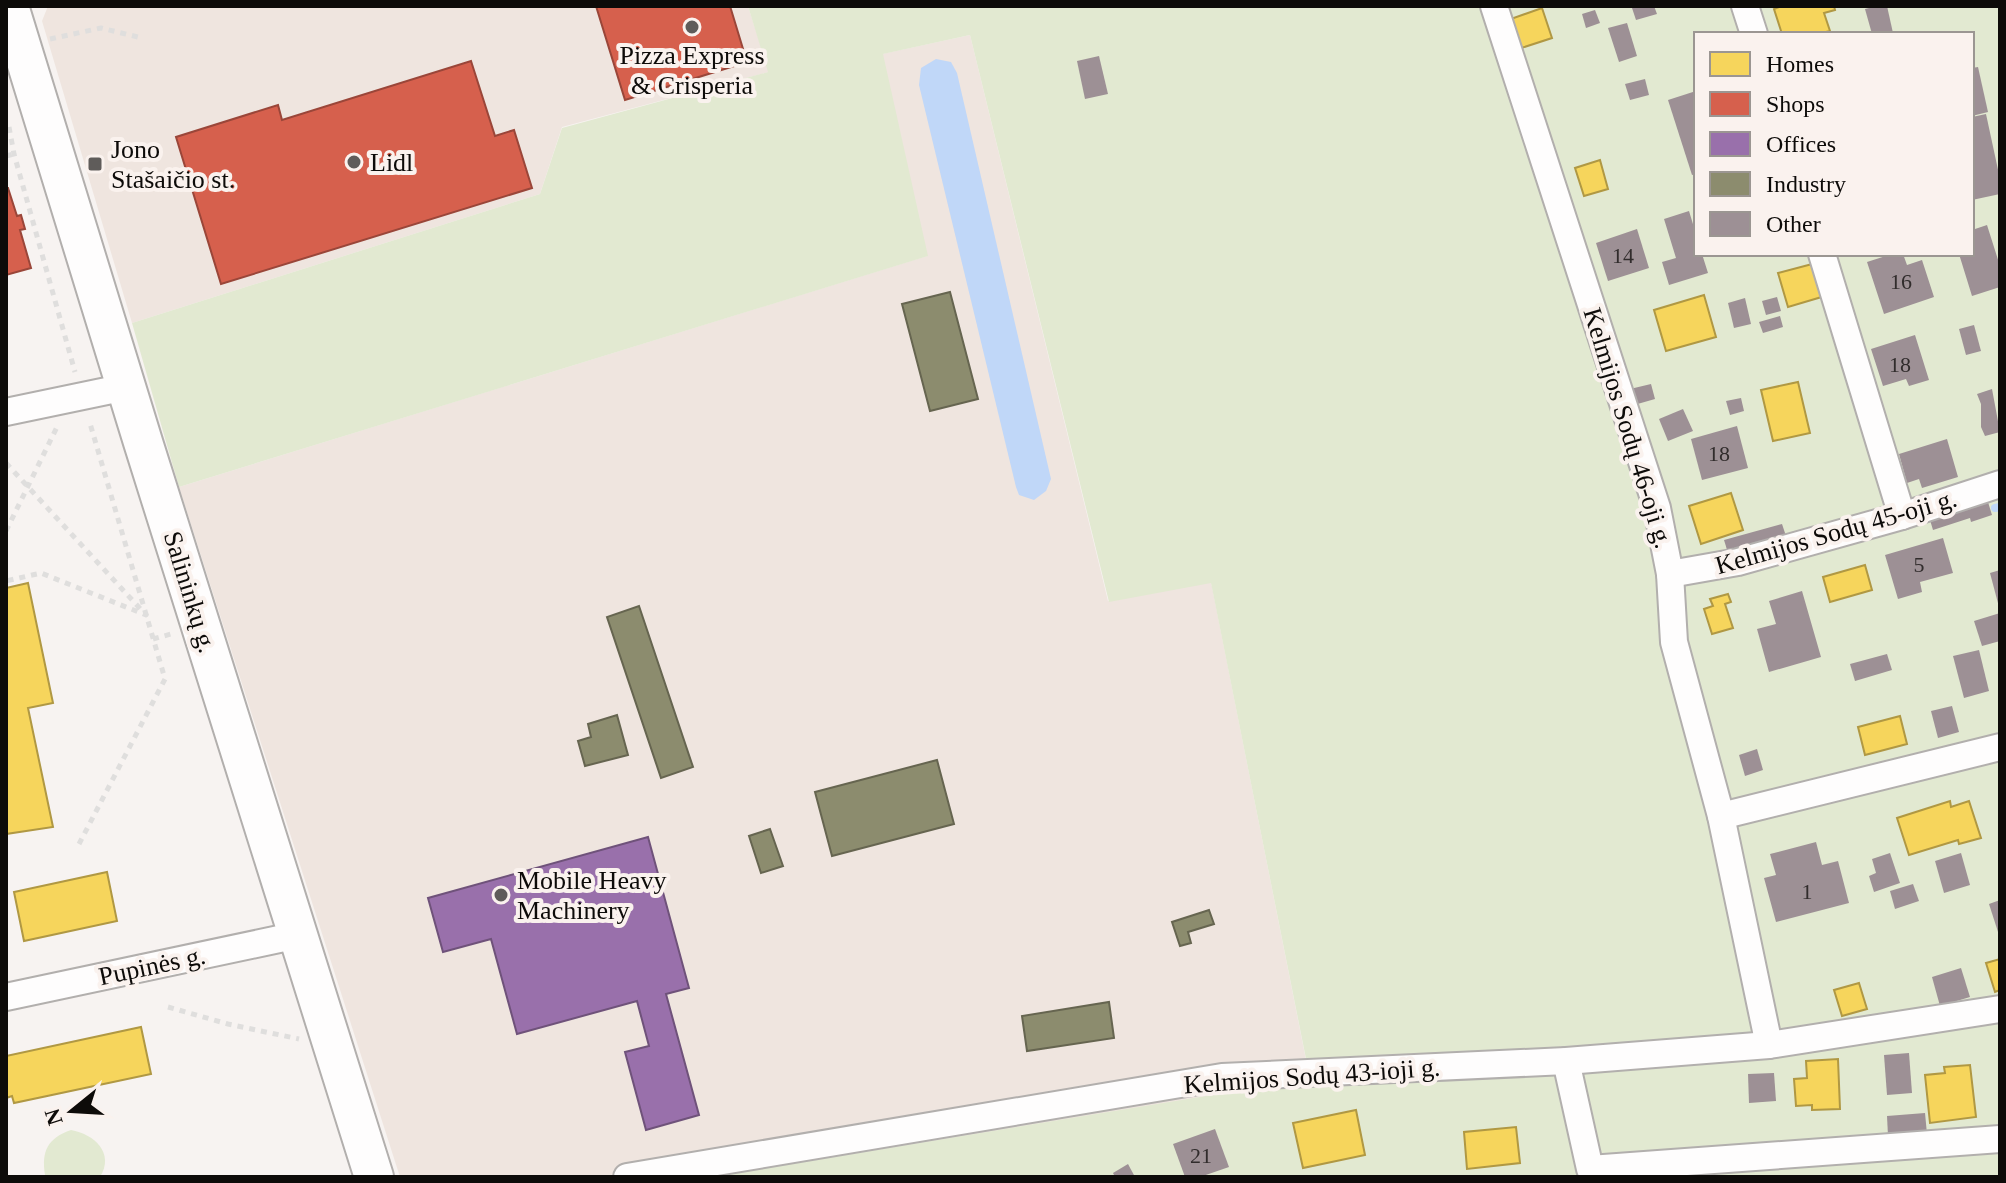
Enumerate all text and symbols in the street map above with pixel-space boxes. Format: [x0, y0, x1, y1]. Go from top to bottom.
marker: Pizza Express & Crisperia [683, 18, 701, 36]
legend [1694, 32, 1974, 256]
place label: Pizza Express & Crisperia [619, 41, 765, 100]
text: Homes [1766, 51, 1834, 77]
text: Shops [1766, 91, 1825, 117]
text: Offices [1766, 131, 1836, 157]
place label: Jono Stašaičio st. [111, 135, 235, 194]
place label: Lidl [370, 148, 413, 177]
marker: Lidl [345, 153, 363, 171]
marker: Jono Stašaičio st. [86, 155, 104, 173]
text: Industry [1766, 171, 1846, 197]
text: Other [1766, 211, 1821, 237]
house number: 14 [1612, 243, 1634, 268]
house number: 16 [1890, 269, 1912, 294]
street label: Kelmijos Sodų 46-oji g. [1578, 304, 1678, 552]
house number: 18 [1889, 352, 1911, 377]
house number: 18 [1708, 441, 1730, 466]
street label: Kelmijos Sodų 45-oji g. [1712, 483, 1960, 581]
street label: Salininkų g. [158, 528, 222, 656]
house number: 5 [1914, 551, 1924, 577]
place label: Mobile Heavy Machinery [517, 866, 666, 925]
house number: 1 [1802, 879, 1813, 904]
marker: Mobile Heavy Machinery [492, 886, 510, 904]
street label: Pupinės g. [96, 941, 208, 991]
street label: Kelmijos Sodų 43-ioji g. [1183, 1053, 1441, 1099]
north arrow [32, 1071, 112, 1151]
text: N [39, 1106, 68, 1128]
house number: 21 [1190, 1143, 1212, 1168]

